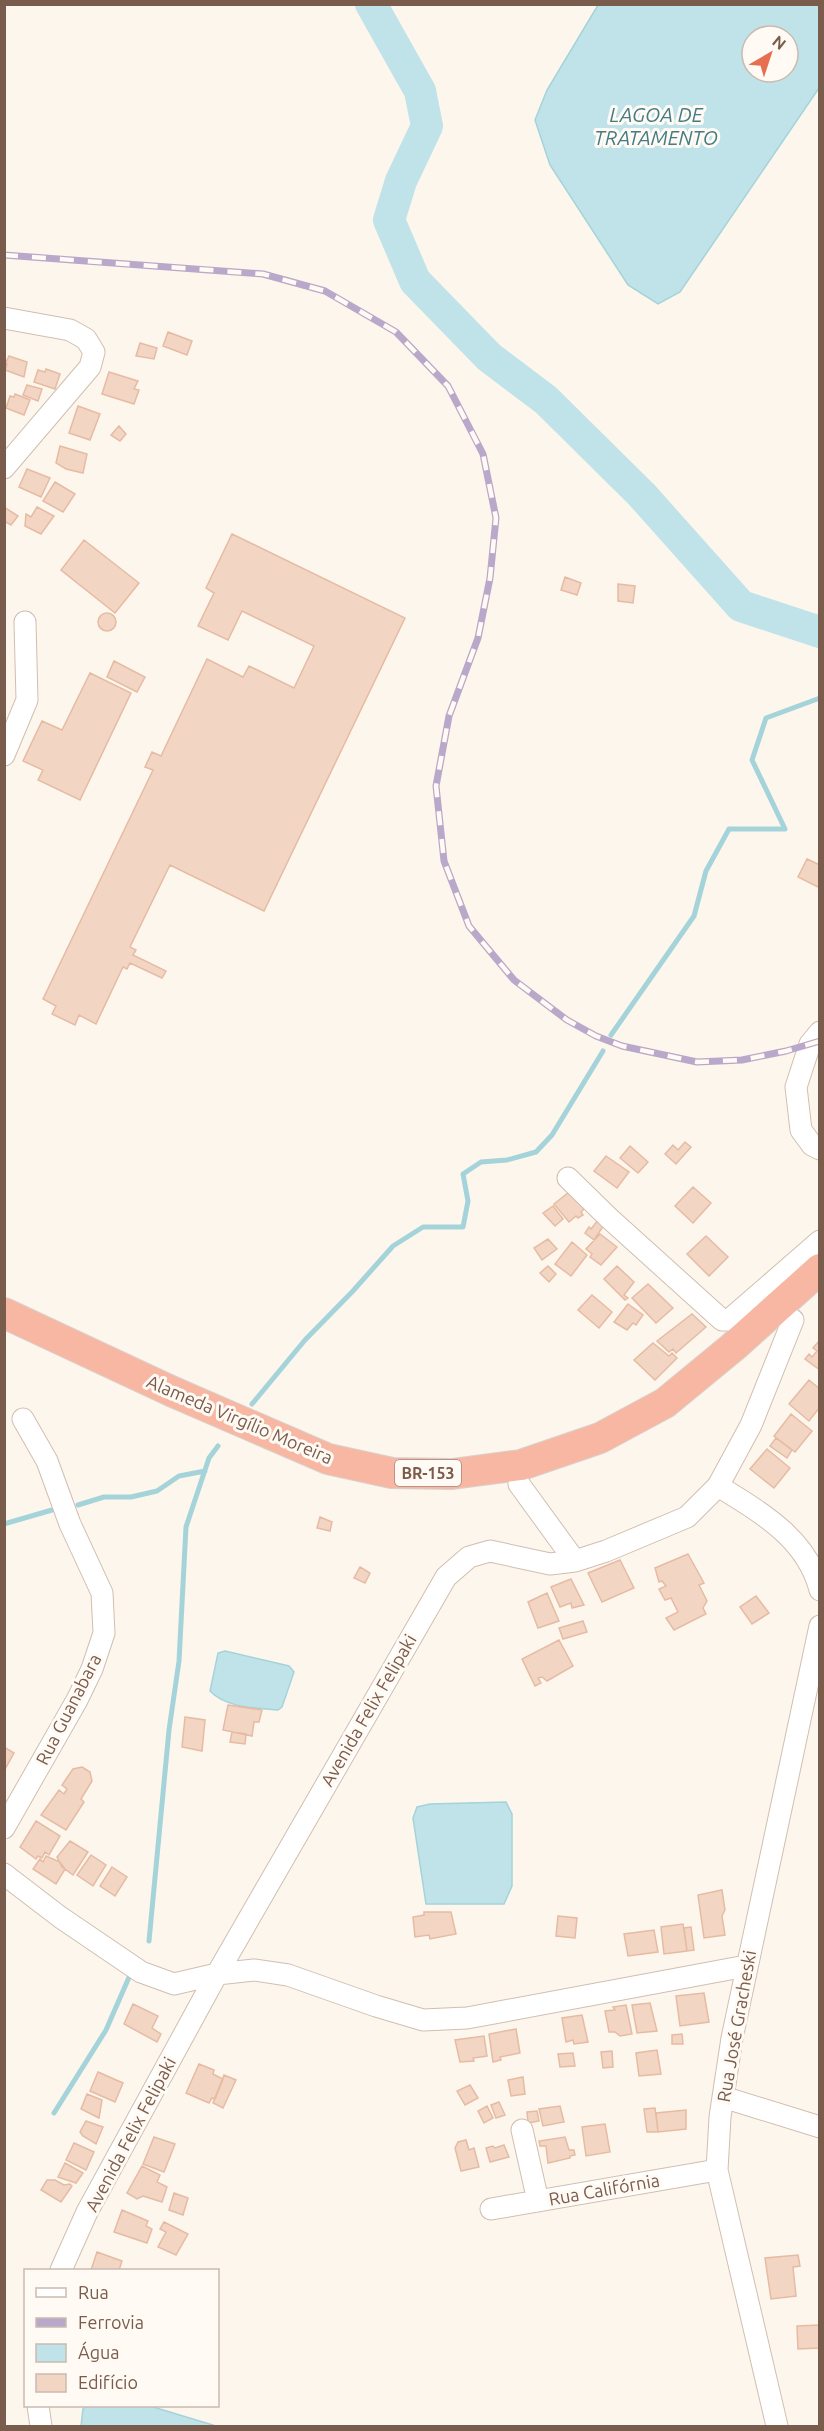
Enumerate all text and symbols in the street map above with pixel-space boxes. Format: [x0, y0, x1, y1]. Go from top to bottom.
north arrow [740, 24, 800, 84]
text: N [769, 32, 790, 53]
water label: LAGOA DE TRATAMENTO [594, 103, 718, 149]
street label: Alameda Virgílio Moreira [144, 1371, 336, 1467]
road number: BR-153 [395, 1460, 461, 1486]
street label: Avenida Felix Felipaki [316, 1630, 420, 1790]
street label: Rua Guanabara [31, 1650, 105, 1768]
street label: Rua José Gracheski [713, 1948, 759, 2104]
street label: Avenida Felix Felipaki [81, 2053, 179, 2215]
street label: Rua Califórnia [547, 2169, 661, 2209]
legend [24, 2269, 219, 2407]
text: Rua [78, 2282, 109, 2302]
text: Ferrovia [78, 2312, 144, 2332]
text: Água [78, 2341, 120, 2362]
text: Edifício [78, 2372, 138, 2392]

